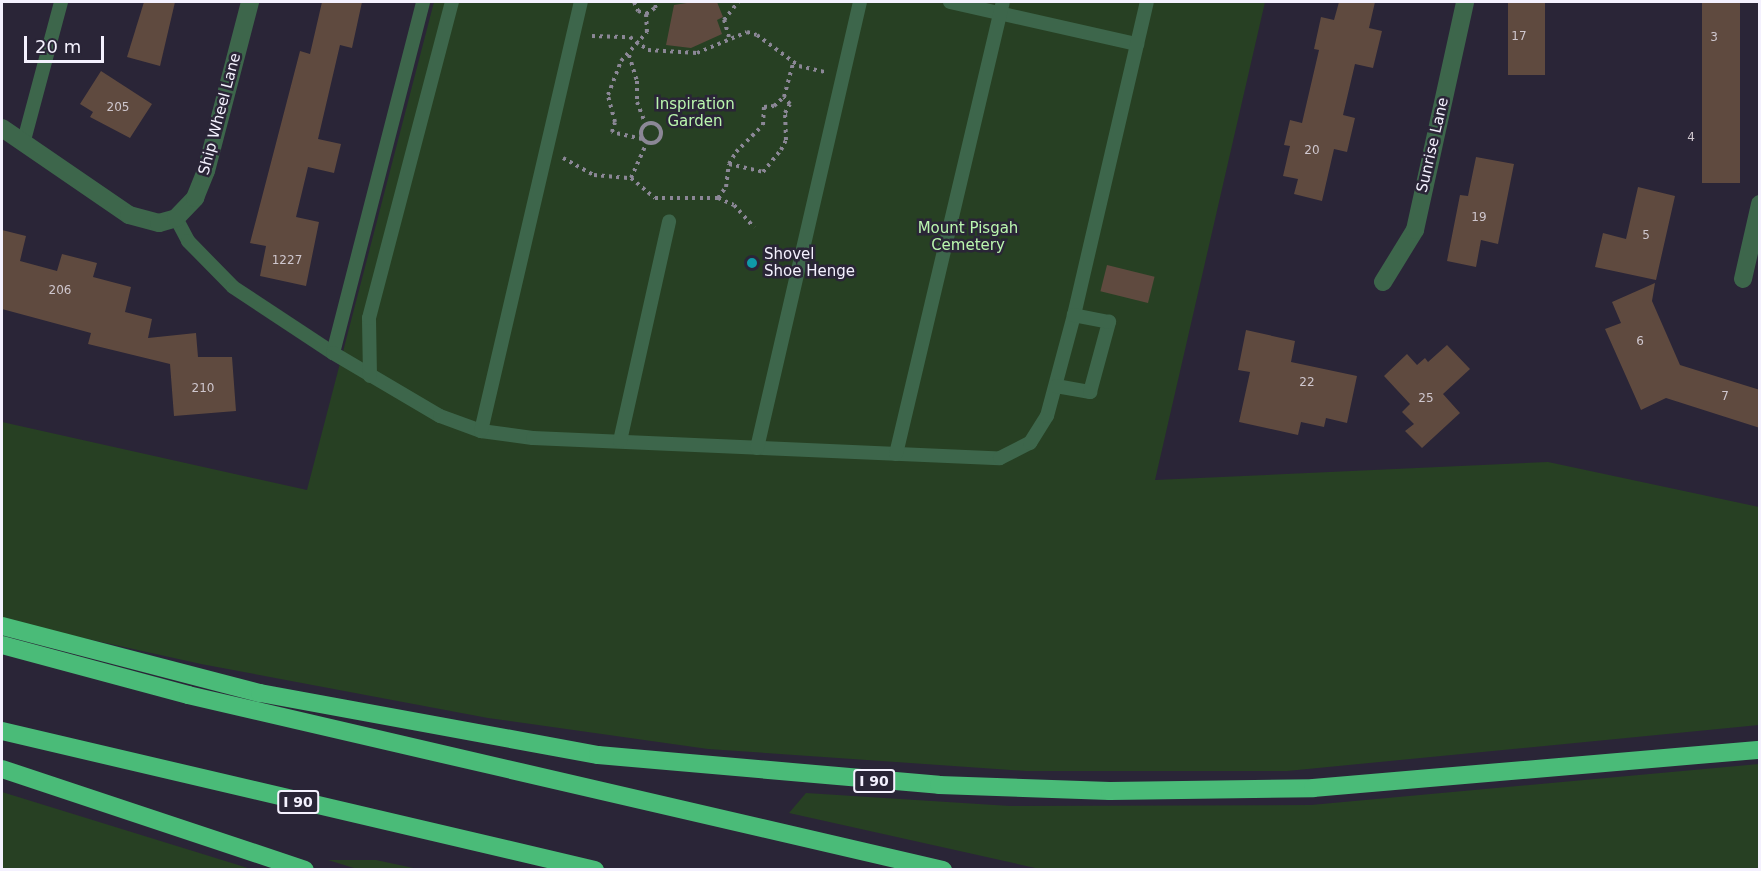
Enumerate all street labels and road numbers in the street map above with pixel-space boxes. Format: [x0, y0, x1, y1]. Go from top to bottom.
street label: Ship Wheel Lane [195, 51, 245, 177]
street label: Sunrise Lane [1413, 96, 1453, 194]
road number: I 90 [853, 770, 895, 792]
road number: I 90 [277, 791, 319, 813]

